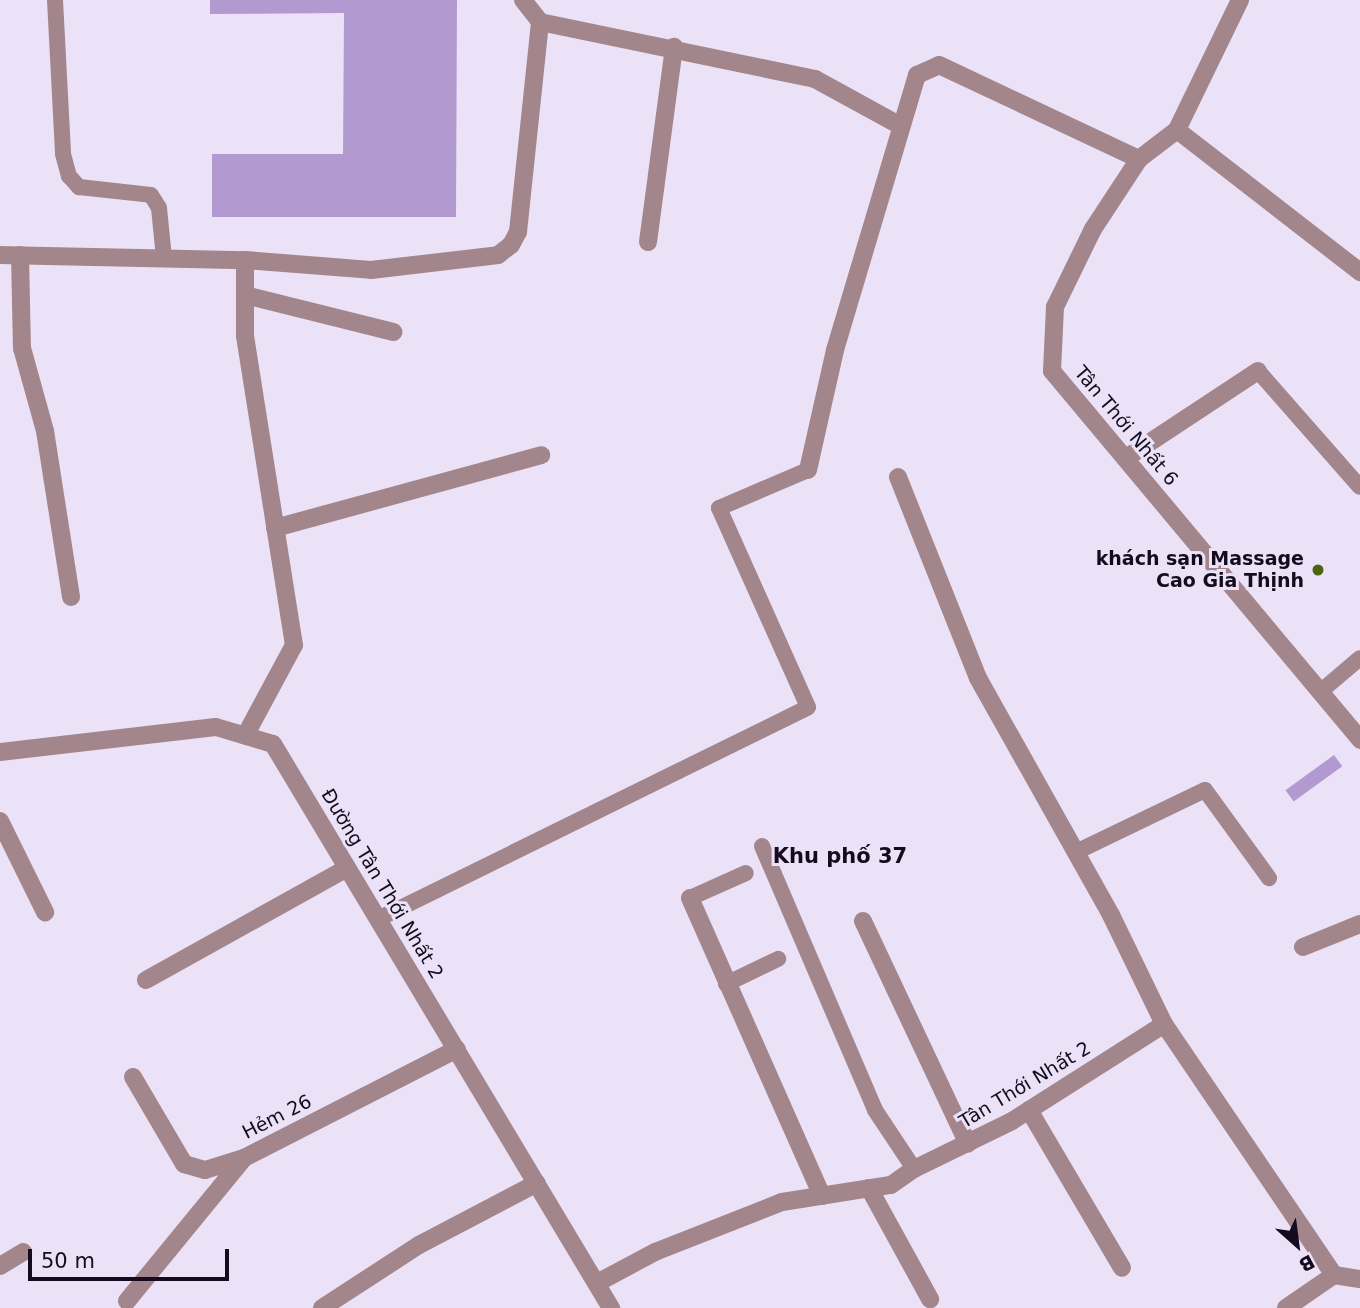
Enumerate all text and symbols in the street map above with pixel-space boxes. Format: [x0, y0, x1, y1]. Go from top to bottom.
street label: Tân Thới Nhất 6 [1069, 362, 1183, 490]
place label: khách sạn Massage Cao Gia Thịnh [1096, 548, 1304, 592]
marker: khách sạn Massage Cao Gia Thịnh [1310, 562, 1326, 578]
street label: Đường Tân Thới Nhất 2 [316, 785, 448, 983]
district label: Khu phố 37 [773, 843, 907, 869]
street label: Tân Thới Nhất 2 [955, 1037, 1095, 1133]
street label: Hẻm 26 [239, 1090, 315, 1144]
north arrow [1262, 1210, 1332, 1280]
scale bar [32, 1234, 233, 1278]
text: 50 m [41, 1249, 95, 1273]
text: B [1295, 1250, 1318, 1277]

